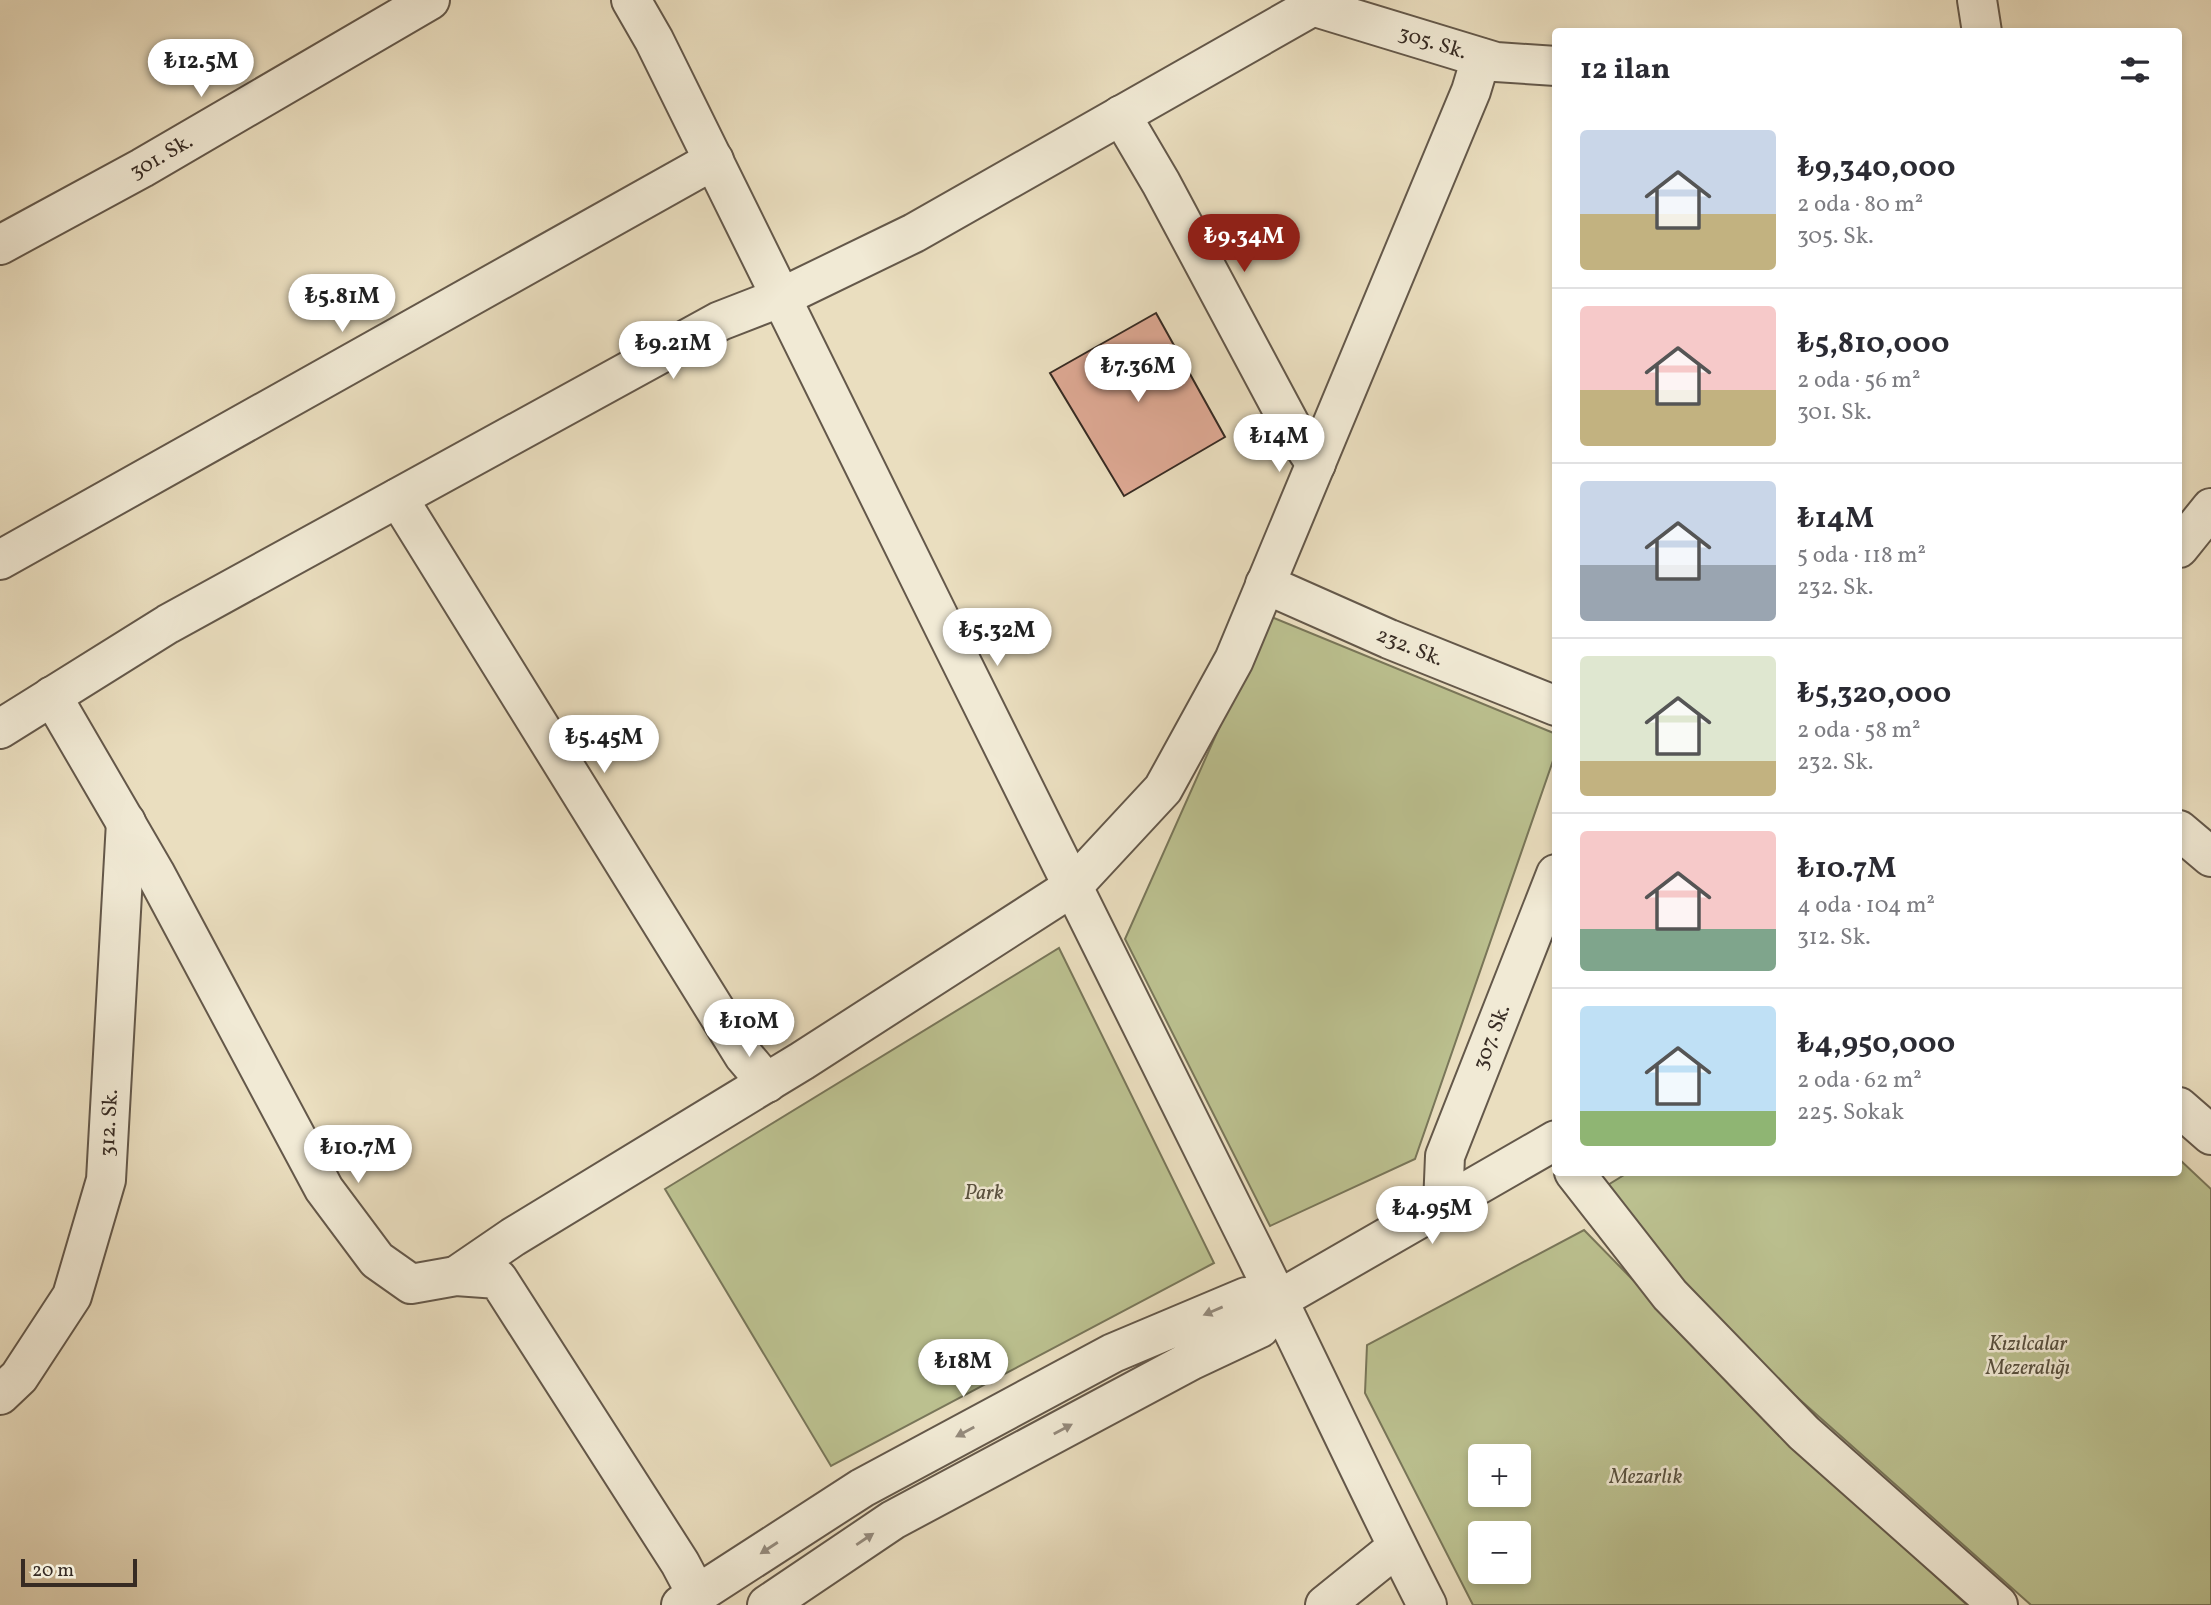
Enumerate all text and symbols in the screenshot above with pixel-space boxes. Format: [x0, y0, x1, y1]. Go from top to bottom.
street label: 305. Sk. [1395, 19, 1470, 67]
pin: ₺12.5M [144, 40, 258, 99]
text: ₺12.5M [164, 46, 238, 78]
text: 12 ilan [1580, 49, 1671, 91]
icon: filters [2116, 51, 2154, 89]
street label: 301. Sk. [125, 127, 198, 186]
text: ₺9,340,000 [1797, 147, 1955, 189]
icon: home [1636, 158, 1720, 242]
text: 2 oda · 80 m² [1797, 189, 1923, 221]
pin: ₺9.34M [1187, 215, 1301, 274]
text: ₺9.34M [1204, 221, 1284, 253]
text: 305. Sk. [1797, 221, 1874, 253]
pin: ₺5.81M [285, 274, 399, 334]
text: ₺5.81M [304, 281, 380, 313]
pin: ₺9.21M [616, 322, 730, 381]
text: ₺5,810,000 [1797, 323, 1949, 365]
text: ₺9.21M [635, 328, 711, 360]
icon: home [1636, 334, 1720, 418]
pin: ₺7.36M [1081, 344, 1195, 404]
text: ₺7.36M [1101, 351, 1175, 383]
text: 2 oda · 56 m² [1797, 365, 1921, 397]
text: 301. Sk. [1797, 397, 1872, 429]
pin: ₺14M [1238, 414, 1320, 474]
text: ₺14M [1249, 421, 1309, 453]
text: ₺14M [1797, 498, 1874, 540]
icon: home [1636, 509, 1720, 593]
text: 5 oda · 118 m² [1797, 540, 1926, 572]
text: 232. Sk. [1797, 572, 1874, 604]
pin: ₺5.32M [940, 608, 1054, 668]
text: ₺5.32M [959, 615, 1035, 647]
street label: 232. Sk. [1372, 621, 1448, 674]
text: ₺5,320,000 [1797, 673, 1951, 715]
icon: home [1636, 684, 1720, 768]
text: 2 oda · 58 m² [1797, 715, 1921, 747]
pin: ₺5.45M [547, 716, 661, 775]
text: ₺5.45M [565, 722, 643, 754]
text: 232. Sk. [1797, 747, 1874, 779]
text: ₺10.7M [1797, 848, 1896, 890]
icon: home [1636, 859, 1720, 943]
text: 4 oda · 104 m² [1797, 890, 1935, 922]
text: 312. Sk. [1797, 922, 1871, 954]
pin: ₺10M [708, 1000, 790, 1059]
street label: 307. Sk. [1466, 1000, 1518, 1074]
text: ₺10M [719, 1006, 779, 1038]
text: ₺4,950,000 [1797, 1023, 1955, 1065]
icon: home [1636, 1034, 1720, 1118]
text: 2 oda · 62 m² [1797, 1065, 1922, 1097]
street label: 312. Sk. [93, 1088, 126, 1157]
text: 225. Sokak [1797, 1097, 1904, 1129]
pin: ₺10.7M [301, 1126, 415, 1185]
text: ₺10.7M [320, 1132, 396, 1164]
park label: Park [964, 1179, 1004, 1208]
pin: ₺4.95M [1375, 1186, 1489, 1246]
text: ₺4.95M [1392, 1193, 1472, 1225]
one-way arrow [1202, 1305, 1223, 1316]
park label: Kızılcalar Mezeralığı [1985, 1330, 2070, 1383]
pin: ₺18M [922, 1340, 1004, 1399]
text: ₺18M [934, 1346, 992, 1378]
one-way arrow [1053, 1423, 1073, 1434]
one-way arrow [955, 1426, 975, 1438]
map controls [1468, 1444, 1531, 1584]
button: + [1468, 1444, 1531, 1507]
park label: Mezarlık [1609, 1463, 1683, 1492]
button: − [1468, 1521, 1531, 1584]
one-way arrow [855, 1533, 874, 1546]
one-way arrow [759, 1541, 779, 1554]
scale bar [21, 1556, 136, 1588]
text: 20 m [32, 1558, 74, 1584]

